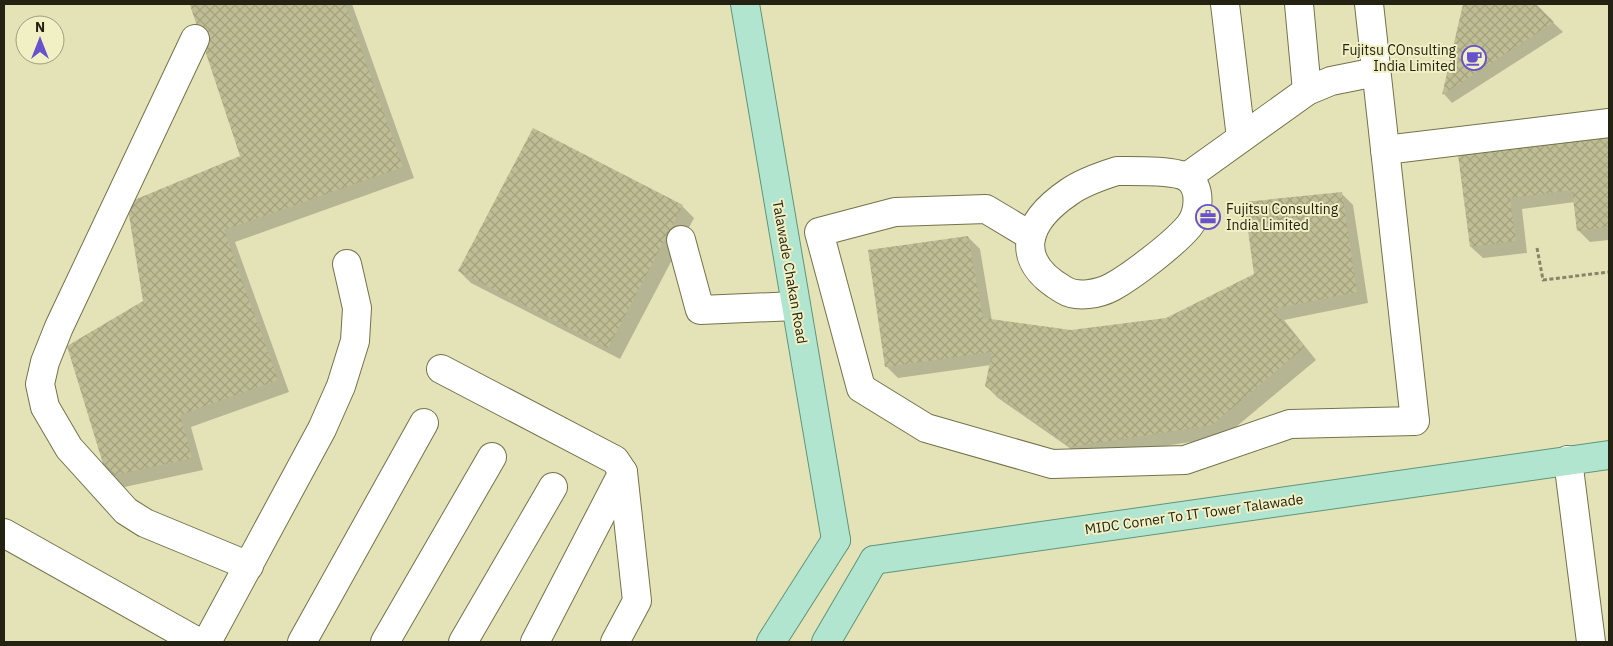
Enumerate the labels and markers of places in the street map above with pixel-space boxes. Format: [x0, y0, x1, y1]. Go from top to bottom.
place label: Fujitsu COnsulting India Limited [1342, 41, 1457, 75]
cafe icon: Fujitsu COnsulting India Limited [1461, 45, 1487, 71]
place label: Fujitsu Consulting India Limited [1226, 200, 1339, 234]
office icon: Fujitsu Consulting India Limited [1195, 204, 1221, 230]

